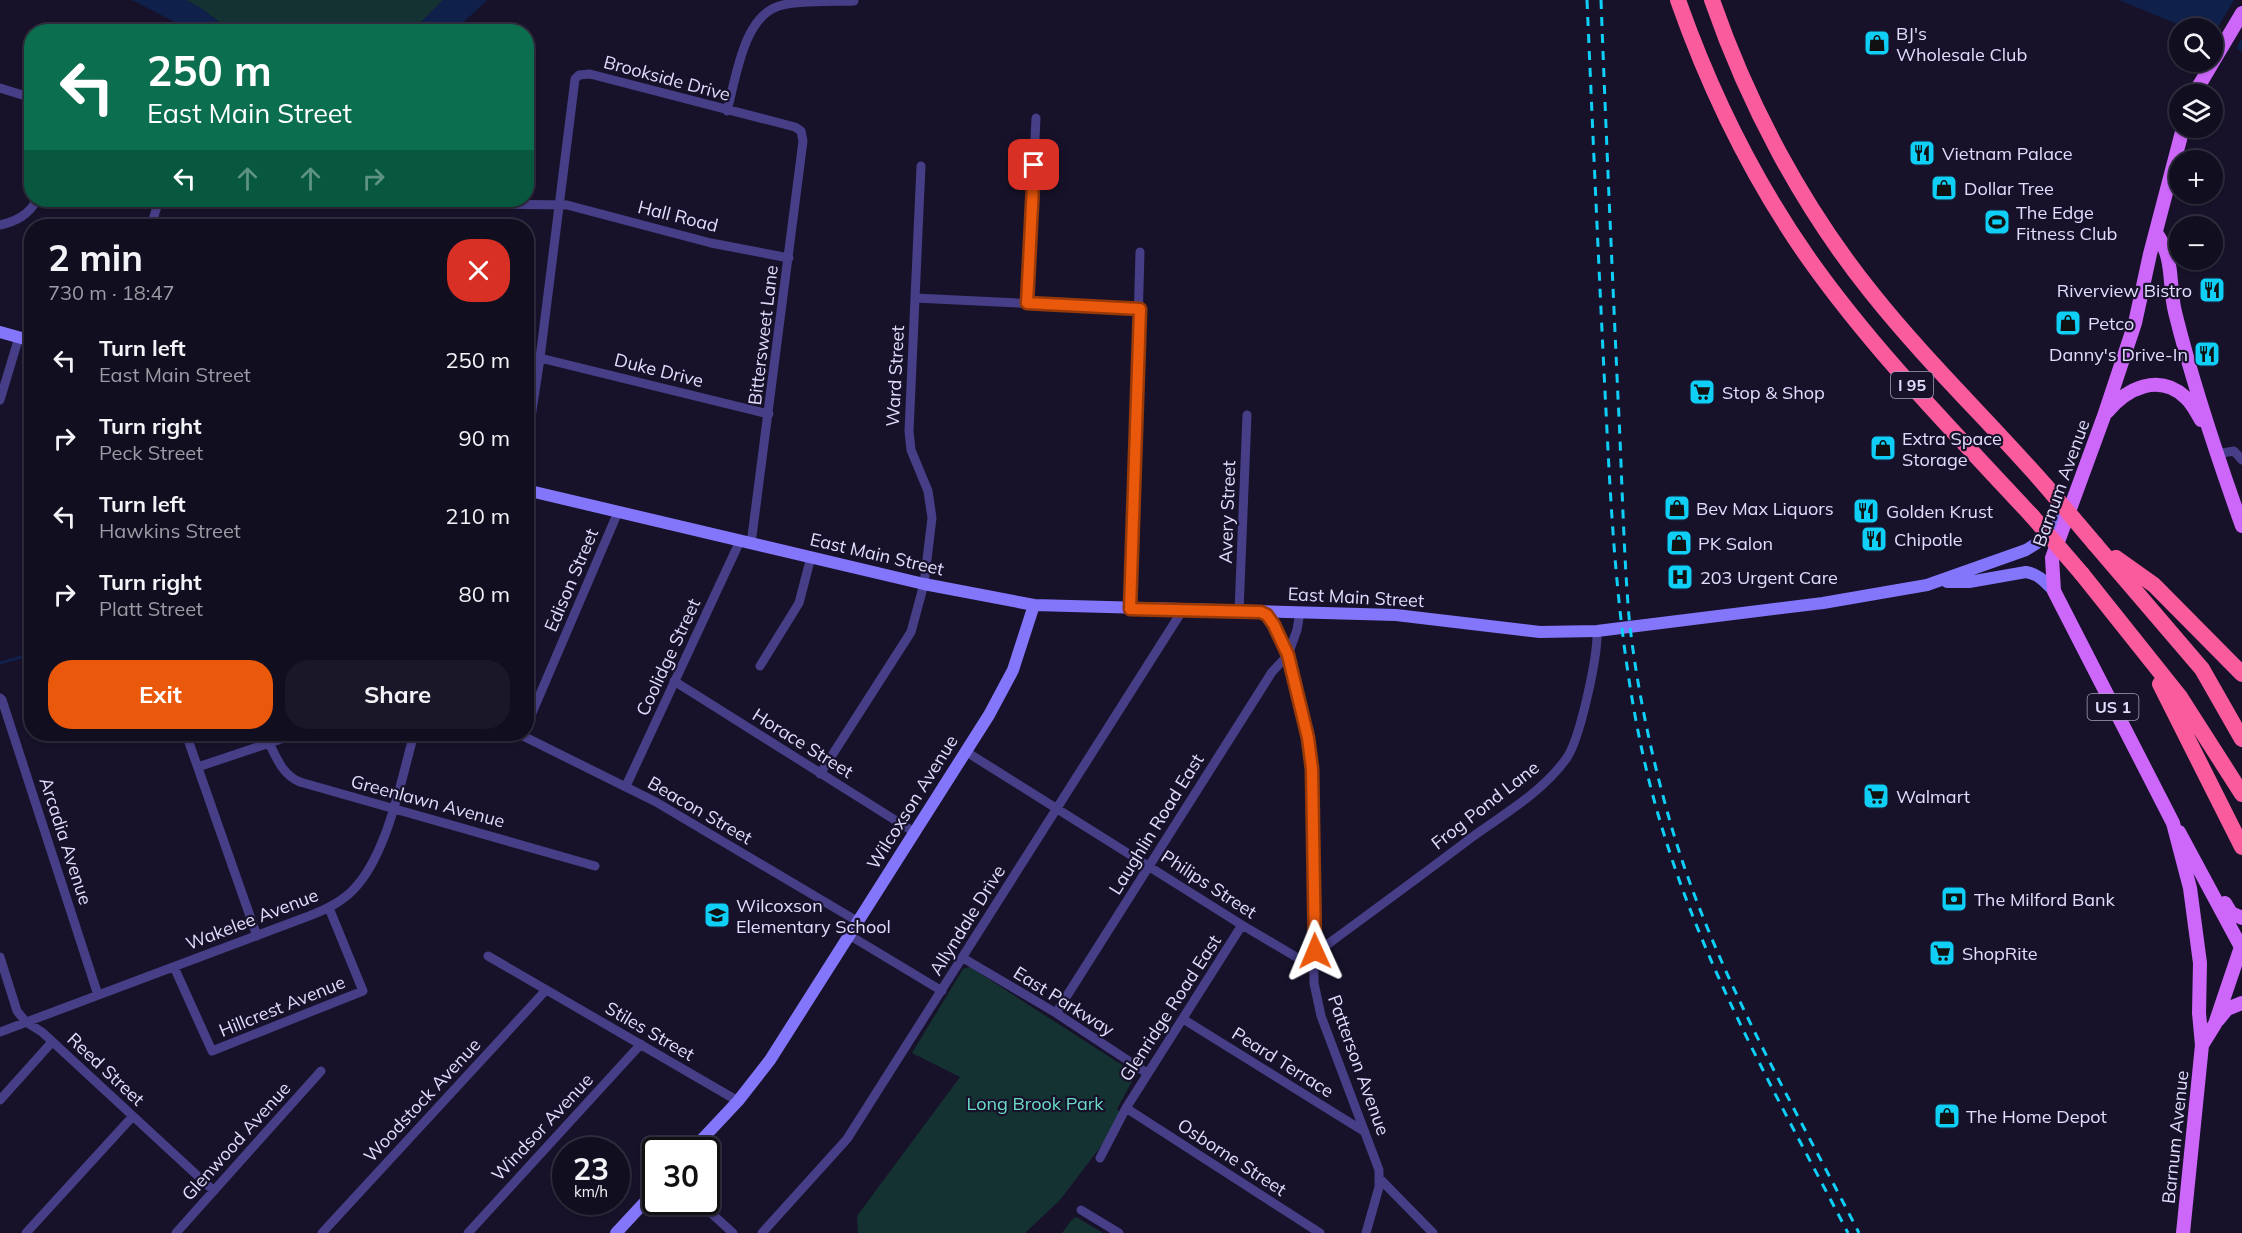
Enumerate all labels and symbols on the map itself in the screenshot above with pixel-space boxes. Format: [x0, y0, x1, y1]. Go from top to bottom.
place label: BJ's Wholesale Club [1896, 22, 2027, 66]
shop icon: BJ's Wholesale Club [1862, 28, 1892, 58]
street label: Brookside Drive [601, 50, 733, 106]
restaurant icon: Vietnam Palace [1907, 138, 1937, 168]
pin [1008, 139, 1059, 190]
place label: Vietnam Palace [1942, 142, 2072, 165]
shop icon: Dollar Tree [1929, 173, 1959, 203]
place label: Dollar Tree [1964, 177, 2054, 200]
street label: Hall Road [635, 195, 721, 237]
place label: The Edge Fitness Club [2016, 201, 2117, 245]
sports icon: The Edge Fitness Club [1982, 207, 2012, 237]
street label: Bittersweet Lane [743, 264, 783, 406]
restaurant icon: Riverview Bistro [2197, 275, 2227, 305]
place label: Riverview Bistro [2057, 279, 2192, 302]
shop icon: Petco [2053, 308, 2083, 338]
place label: Petco [2088, 312, 2134, 335]
street label: Ward Street [881, 325, 909, 427]
restaurant icon: Danny's Drive-In [2192, 339, 2222, 369]
place label: Danny's Drive-In [2049, 343, 2188, 366]
street label: Duke Drive [612, 348, 706, 392]
road number: I 95 [1891, 372, 1933, 398]
supermarket icon: Stop & Shop [1687, 377, 1717, 407]
place label: Stop & Shop [1722, 381, 1825, 404]
street label: Barnum Avenue [2027, 416, 2095, 550]
place label: Extra Space Storage [1902, 427, 2002, 471]
shop icon: Extra Space Storage [1868, 433, 1898, 463]
street label: Avery Street [1214, 460, 1240, 564]
shop icon: Bev Max Liquors [1662, 493, 1692, 523]
restaurant icon: Golden Krust [1851, 496, 1881, 526]
place label: Bev Max Liquors [1696, 497, 1834, 520]
place label: Golden Krust [1886, 500, 1993, 523]
restaurant icon: Chipotle [1859, 524, 1889, 554]
street label: Edison Street [539, 525, 603, 635]
street label: East Main Street [808, 527, 946, 581]
shop icon: PK Salon [1664, 528, 1694, 558]
place label: Chipotle [1894, 528, 1963, 551]
place label: PK Salon [1698, 532, 1773, 555]
hospital icon: 203 Urgent Care [1665, 562, 1695, 592]
place label: 203 Urgent Care [1700, 566, 1838, 589]
street label: East Main Street [1287, 582, 1425, 612]
street label: Coolidge Street [631, 595, 705, 719]
road number: US 1 [2088, 694, 2138, 720]
street label: Horace Street [748, 703, 858, 783]
street label: Wilcoxson Avenue [861, 731, 963, 873]
street label: Laughlin Road East [1103, 749, 1209, 899]
street label: Frog Pond Lane [1426, 756, 1544, 854]
street label: Greenlawn Avenue [349, 769, 507, 833]
street label: Beacon Street [644, 771, 756, 849]
street label: Arcadia Avenue [35, 774, 97, 908]
supermarket icon: Walmart [1861, 781, 1891, 811]
place label: Walmart [1896, 785, 1970, 808]
street label: Philips Street [1157, 845, 1261, 923]
street label: Allyndale Drive [924, 861, 1010, 979]
street label: Wakelee Avenue [183, 883, 321, 955]
bank icon: The Milford Bank [1939, 884, 1969, 914]
place label: The Milford Bank [1974, 888, 2116, 911]
place label: Wilcoxson Elementary School [736, 894, 891, 938]
school or university icon: Wilcoxson Elementary School [702, 900, 732, 930]
position arrow [1283, 919, 1347, 983]
street label: Glenridge Road East [1114, 930, 1226, 1086]
supermarket icon: ShopRite [1927, 938, 1957, 968]
place label: ShopRite [1962, 942, 2038, 965]
street label: East Parkway [1009, 961, 1119, 1041]
street label: Hillcrest Avenue [215, 970, 349, 1042]
street label: Patterson Avenue [1323, 992, 1395, 1138]
street label: Stiles Street [601, 996, 699, 1066]
street label: Peard Terrace [1228, 1022, 1338, 1102]
street label: Reed Street [63, 1027, 149, 1111]
street label: Woodstock Avenue [359, 1033, 485, 1167]
street label: Windsor Avenue [486, 1068, 598, 1186]
street label: Barnum Avenue [2157, 1069, 2193, 1205]
street label: Glenwood Avenue [177, 1077, 295, 1205]
park label: Long Brook Park [966, 1092, 1104, 1115]
shop icon: The Home Depot [1932, 1101, 1962, 1131]
place label: The Home Depot [1966, 1105, 2107, 1128]
street label: Osborne Street [1173, 1113, 1291, 1201]
speed limit sign: 30 [642, 1137, 720, 1215]

